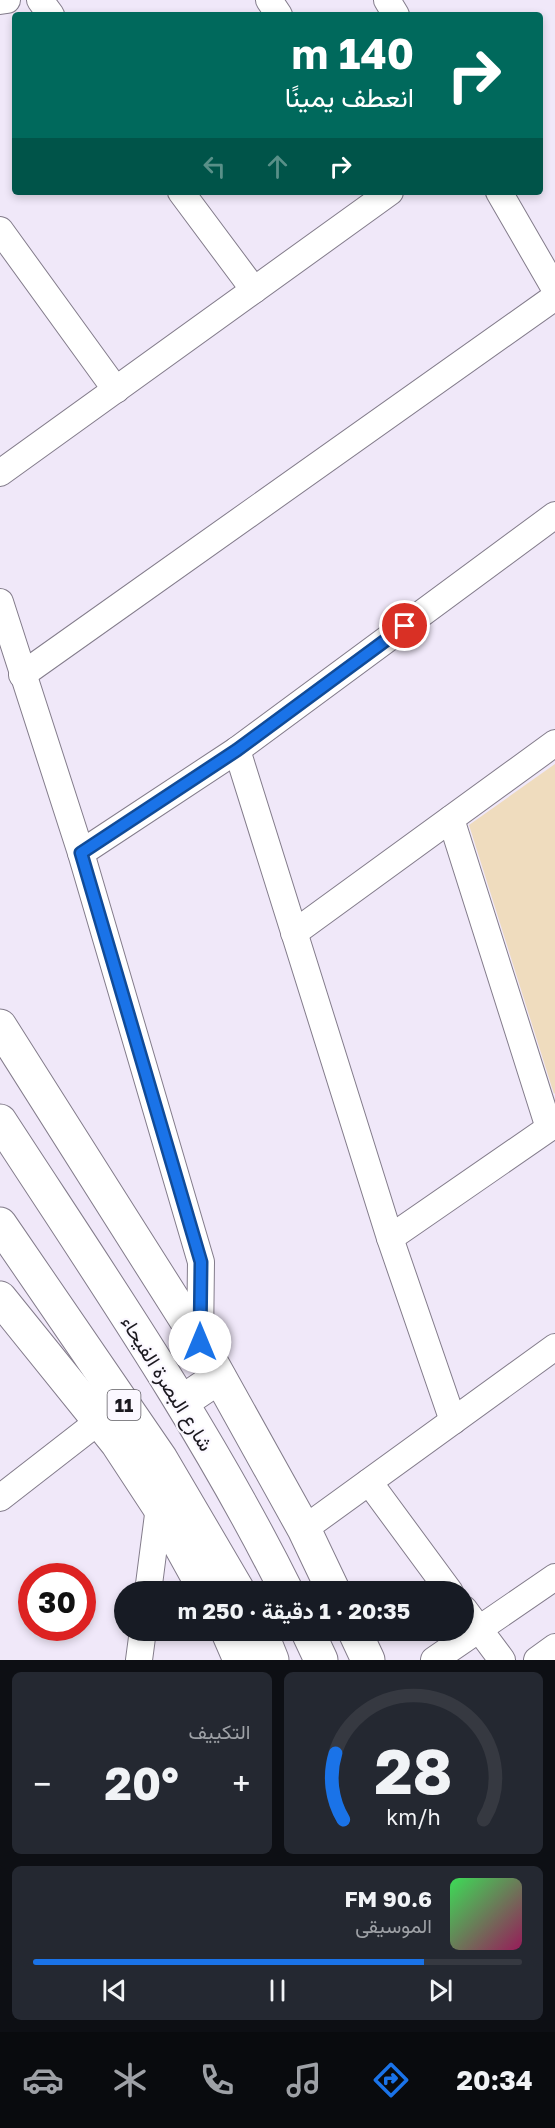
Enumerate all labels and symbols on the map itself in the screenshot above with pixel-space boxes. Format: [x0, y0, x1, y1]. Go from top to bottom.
pin [379, 600, 430, 651]
position arrow [168, 1310, 232, 1374]
street label: شارع البصرة الفيحاء [114, 1311, 219, 1457]
road number: 11 [108, 1390, 140, 1420]
speed limit sign: 30 [18, 1563, 96, 1641]

